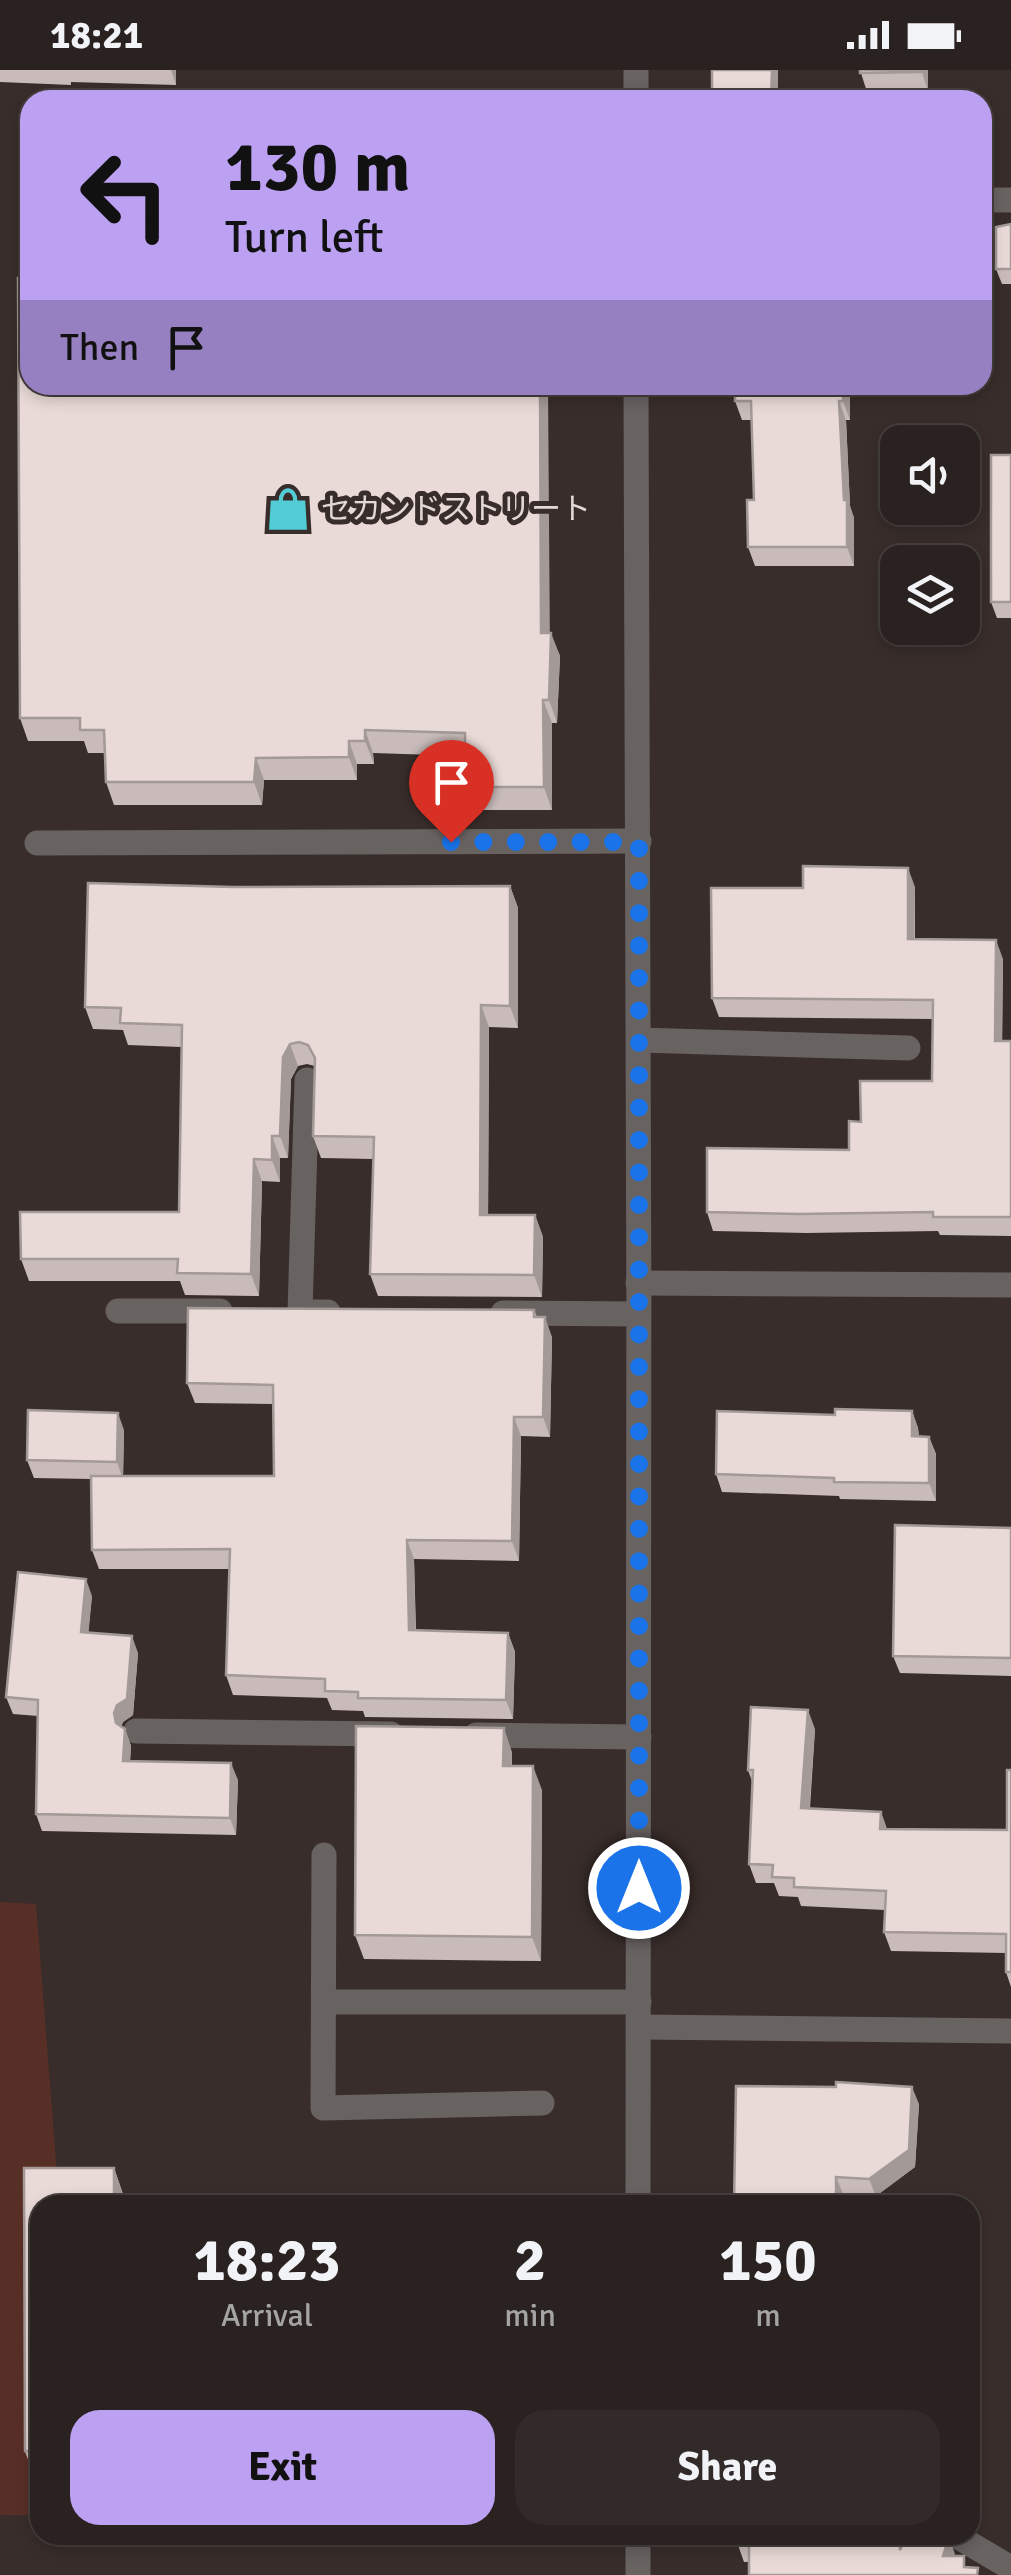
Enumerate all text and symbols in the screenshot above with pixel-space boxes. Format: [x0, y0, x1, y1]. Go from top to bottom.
text: 18:21 [50, 12, 143, 59]
text: 130 m [225, 124, 410, 210]
icon: left [60, 130, 190, 260]
text: Turn left [225, 210, 384, 265]
icon: arrive [159, 320, 214, 375]
text: Then [60, 324, 139, 371]
map controls [880, 425, 980, 645]
button: sound [880, 425, 980, 525]
shop icon: セカンドストリート [264, 485, 312, 533]
place label: セカンドストリート [321, 491, 591, 528]
button: layers [880, 545, 980, 645]
pin [409, 740, 494, 843]
icon: arrive [424, 755, 479, 810]
position arrow [587, 1836, 691, 1940]
text: 18:23 [193, 2224, 341, 2298]
text: 2 [514, 2224, 546, 2298]
text: 150 [719, 2224, 817, 2298]
text: Arrival [221, 2296, 313, 2335]
text: min [504, 2296, 556, 2335]
text: m [755, 2296, 781, 2335]
button: Exit [70, 2410, 495, 2525]
button: Share [515, 2410, 940, 2525]

